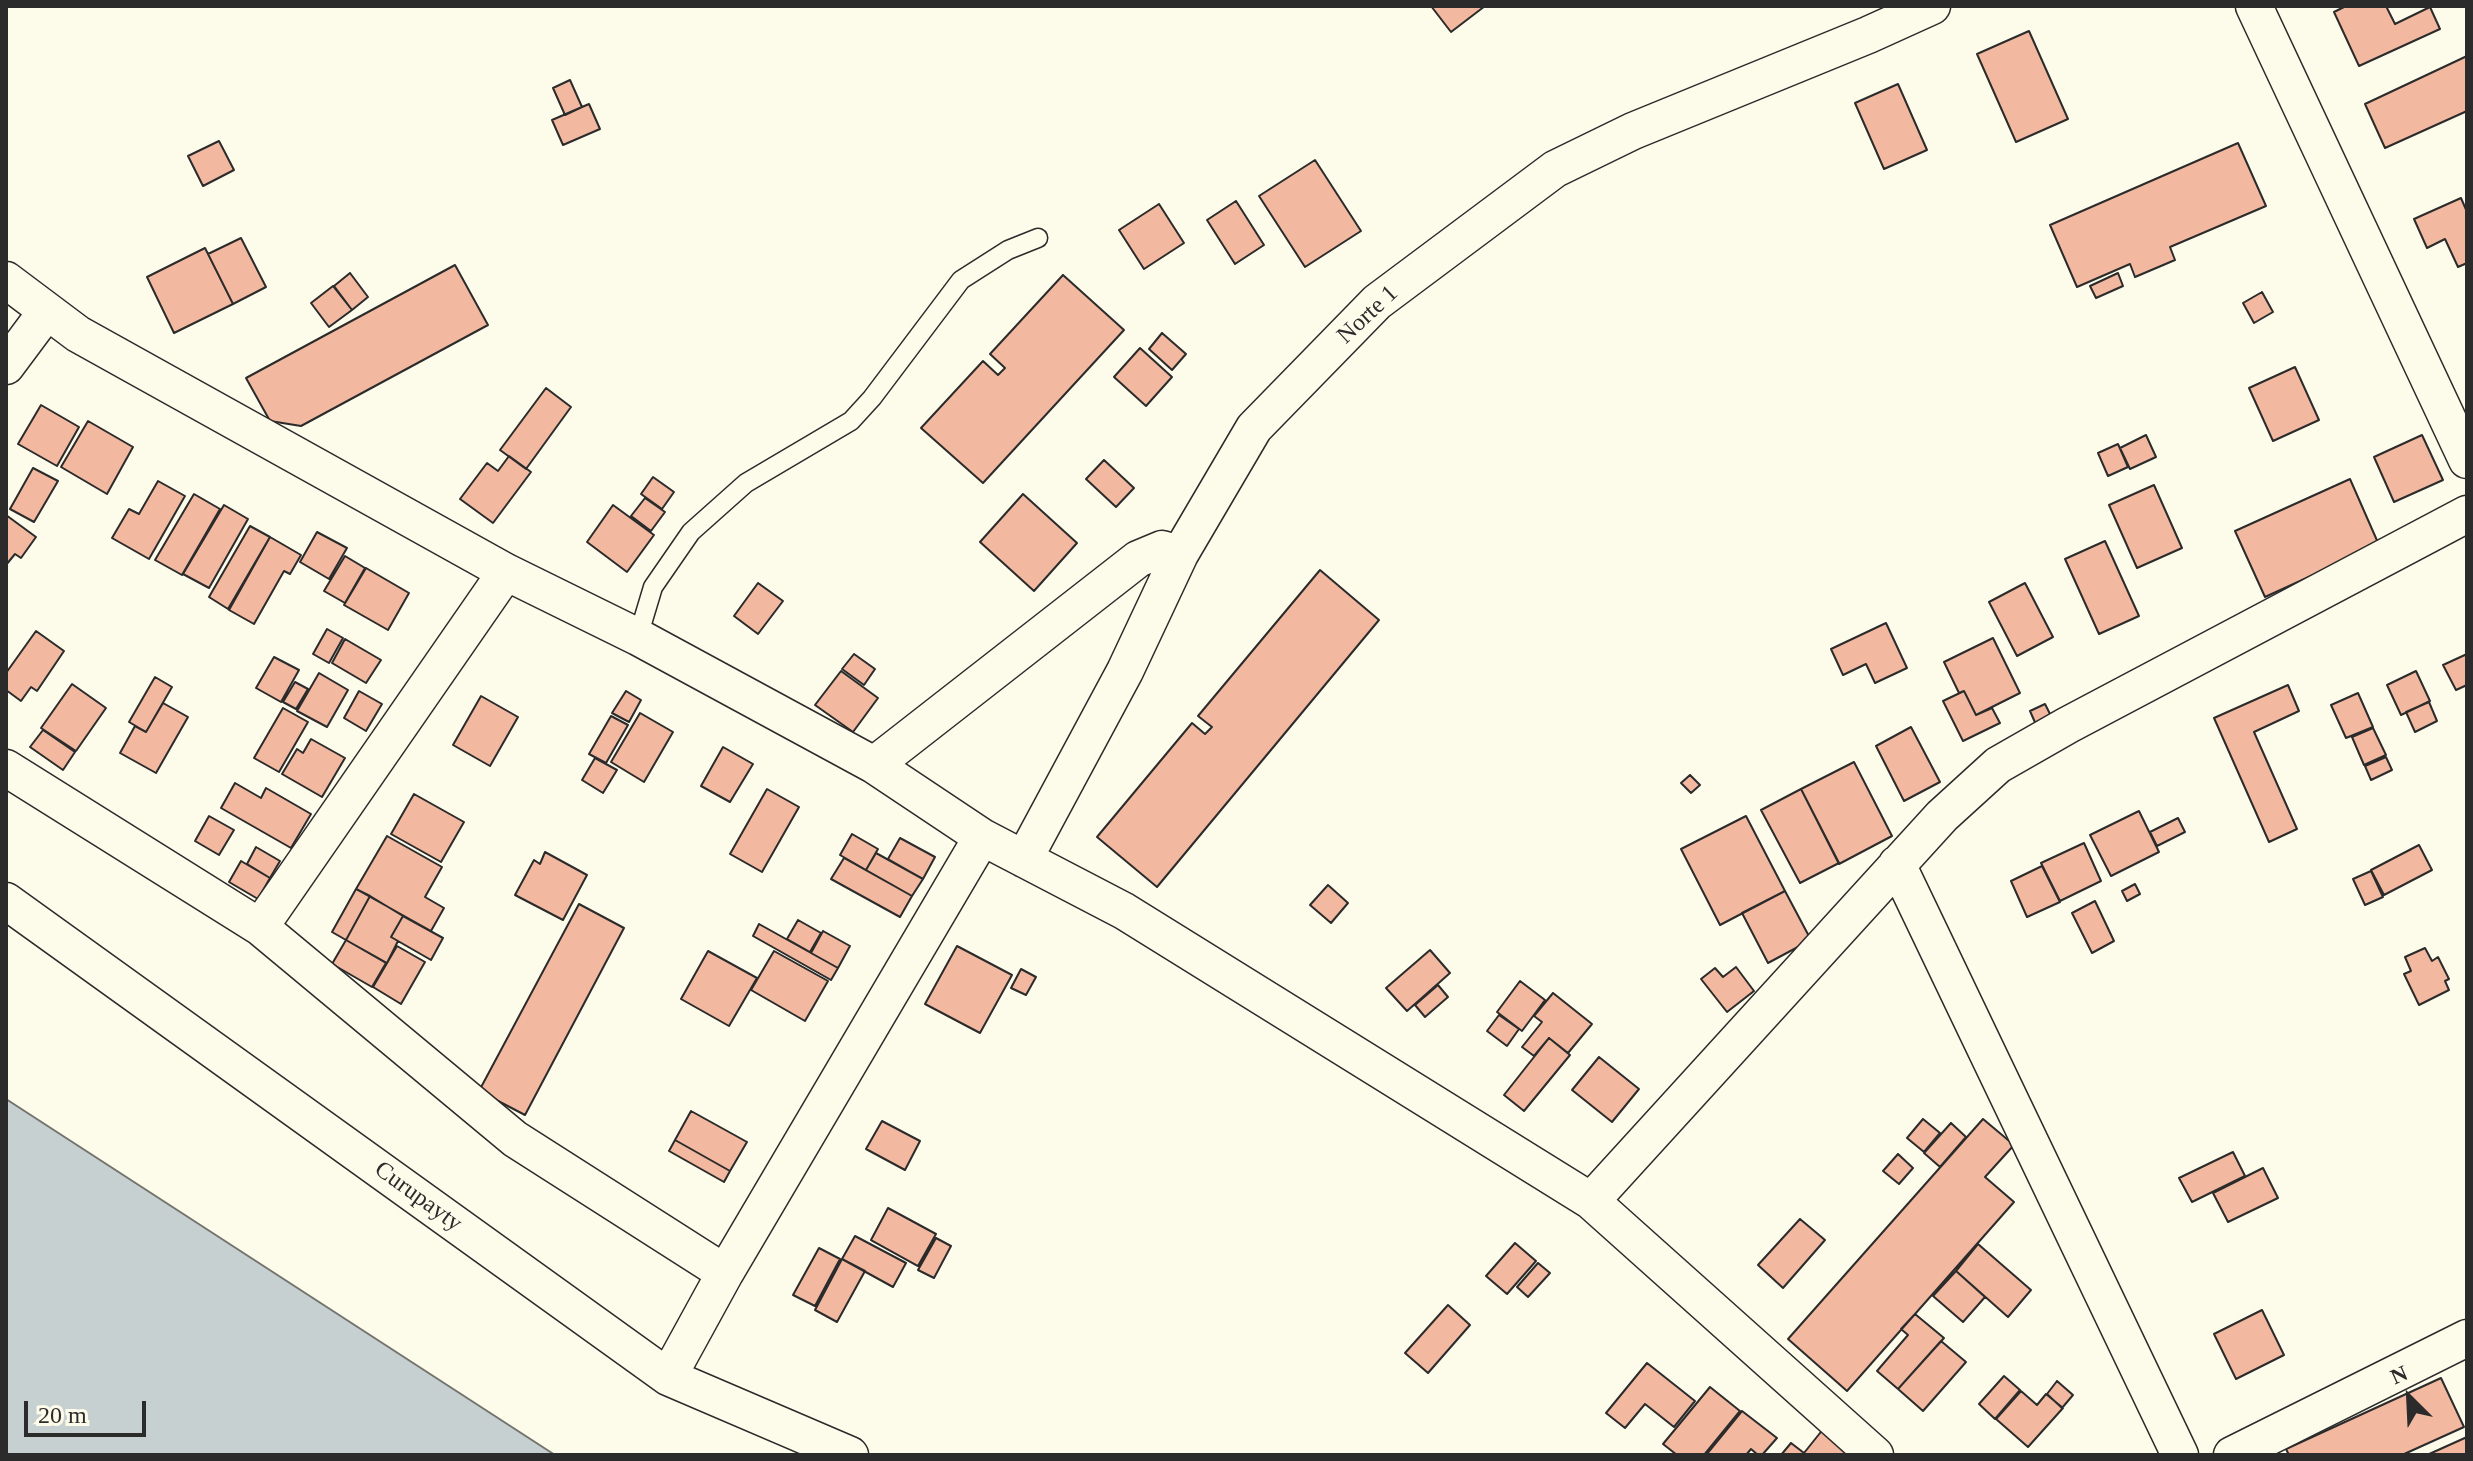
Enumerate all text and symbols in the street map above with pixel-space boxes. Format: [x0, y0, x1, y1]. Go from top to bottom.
street label: Norte 1 [1332, 280, 1404, 350]
street label: Curupayty [369, 1156, 467, 1238]
north arrow [2369, 1357, 2449, 1437]
text: N [2387, 1360, 2411, 1389]
scale bar [28, 1385, 150, 1435]
text: 20 m [38, 1402, 87, 1428]

